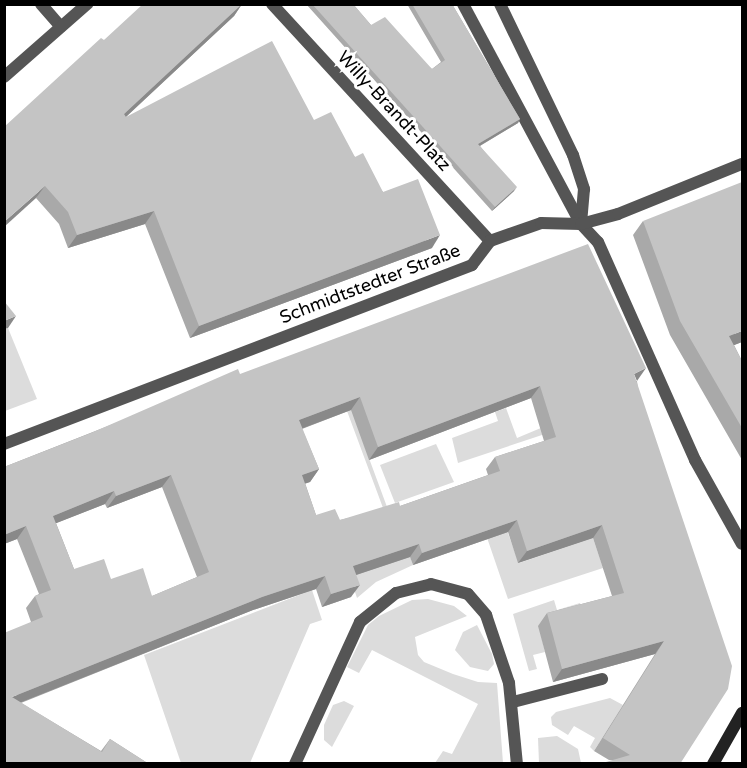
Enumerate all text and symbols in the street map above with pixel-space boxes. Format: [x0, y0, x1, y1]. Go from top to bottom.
street label: Willy-Brandt-Platz [333, 46, 455, 176]
street label: Schmidtstedter Straße [277, 240, 463, 328]

